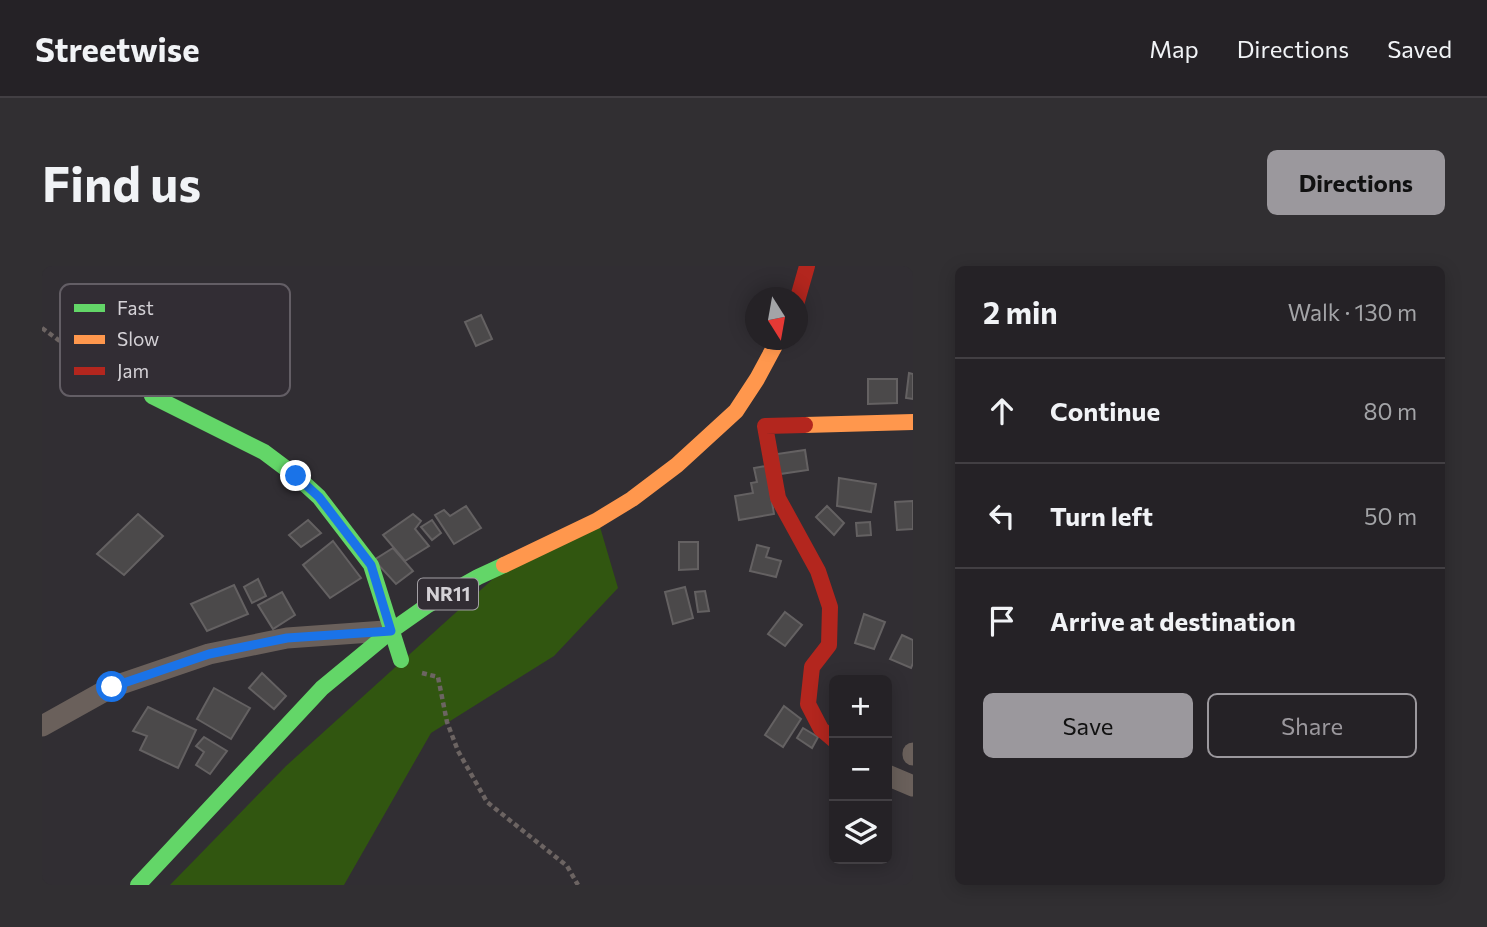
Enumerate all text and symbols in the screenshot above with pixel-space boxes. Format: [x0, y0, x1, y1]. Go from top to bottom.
text: Streetwise [35, 28, 200, 69]
text: Map [1149, 34, 1199, 63]
text: Directions [1237, 34, 1349, 63]
text: Saved [1387, 34, 1452, 63]
button: Directions [1267, 150, 1445, 215]
text: Find us [42, 152, 201, 212]
legend [60, 284, 290, 396]
north arrow [745, 287, 808, 350]
text: 2 min [983, 293, 1058, 330]
text: Fast [117, 296, 154, 319]
text: Walk · 130 m [1288, 298, 1417, 326]
text: Slow [117, 327, 159, 350]
text: Jam [117, 359, 149, 382]
icon: ahead [983, 392, 1021, 430]
text: Continue [1050, 395, 1160, 426]
text: 80 m [1364, 397, 1417, 425]
route end [280, 460, 311, 491]
icon: left [983, 497, 1021, 535]
text: Turn left [1050, 500, 1153, 531]
text: 50 m [1364, 502, 1417, 530]
road number: NR11 [418, 578, 478, 610]
icon: arrive [983, 602, 1021, 640]
text: Arrive at destination [1050, 605, 1296, 636]
route start [96, 671, 127, 702]
map controls [829, 675, 892, 864]
button: + [829, 675, 892, 738]
button: Save [983, 693, 1193, 758]
button: Share [1207, 693, 1417, 758]
button: − [829, 738, 892, 801]
button: layers [829, 801, 892, 864]

